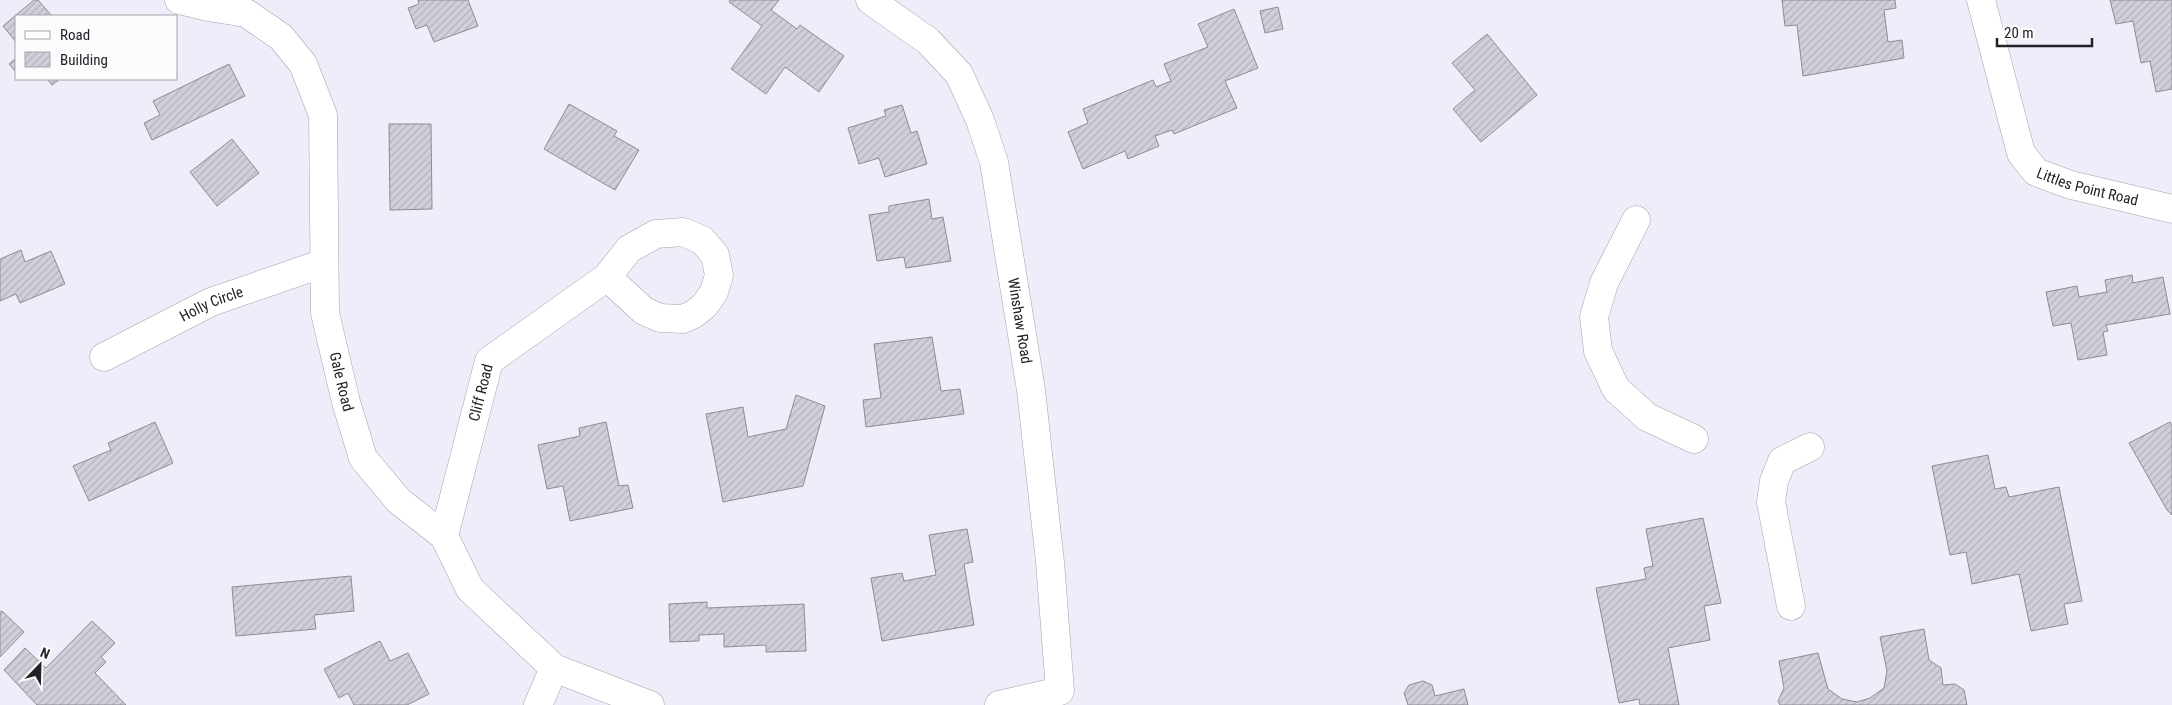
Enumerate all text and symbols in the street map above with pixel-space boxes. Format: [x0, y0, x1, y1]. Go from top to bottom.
legend [15, 15, 178, 80]
scale bar [1997, 15, 2092, 47]
text: 20 m [2004, 24, 2034, 42]
text: Road [60, 26, 90, 44]
text: Building [60, 51, 108, 69]
street label: Littles Point Road [2034, 164, 2140, 210]
street label: Winshaw Road [1004, 277, 1036, 365]
street label: Holly Circle [177, 283, 245, 326]
street label: Gale Road [326, 350, 357, 413]
street label: Cliff Road [465, 362, 497, 423]
north arrow [15, 640, 65, 690]
text: N [38, 644, 52, 662]

